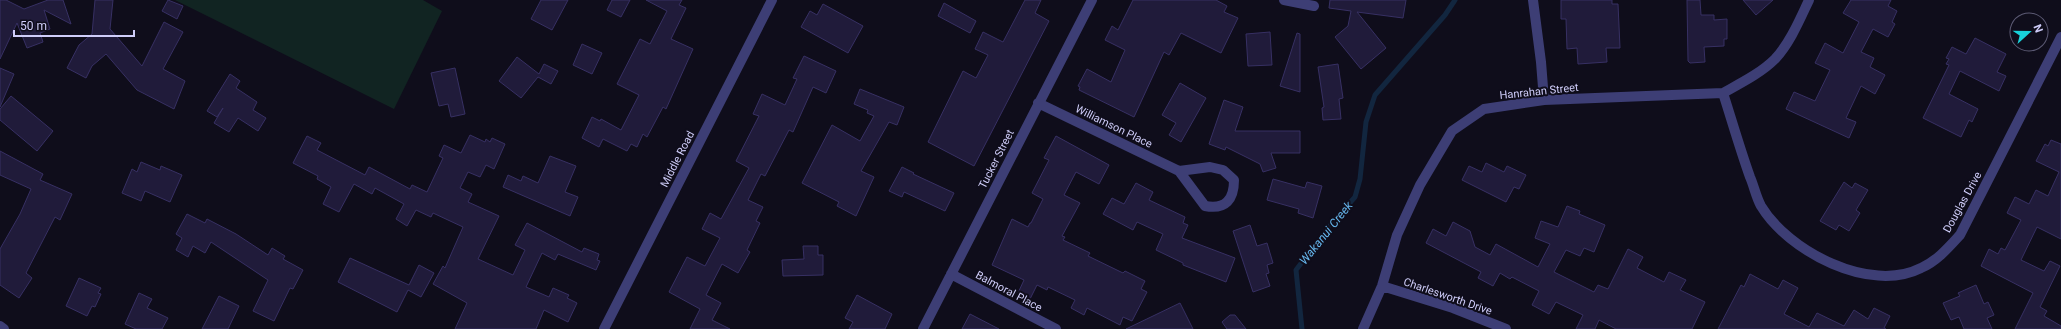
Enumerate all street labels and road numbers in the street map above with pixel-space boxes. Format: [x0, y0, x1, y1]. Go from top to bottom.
street label: Hanrahan Street [1499, 81, 1580, 102]
street label: Williamson Place [1073, 102, 1155, 151]
street label: Tucker Street [976, 127, 1017, 191]
street label: Middle Road [658, 129, 697, 189]
street label: Douglas Drive [1940, 169, 1985, 235]
street label: Balmoral Place [973, 268, 1044, 315]
street label: Charlesworth Drive [1402, 275, 1494, 318]

